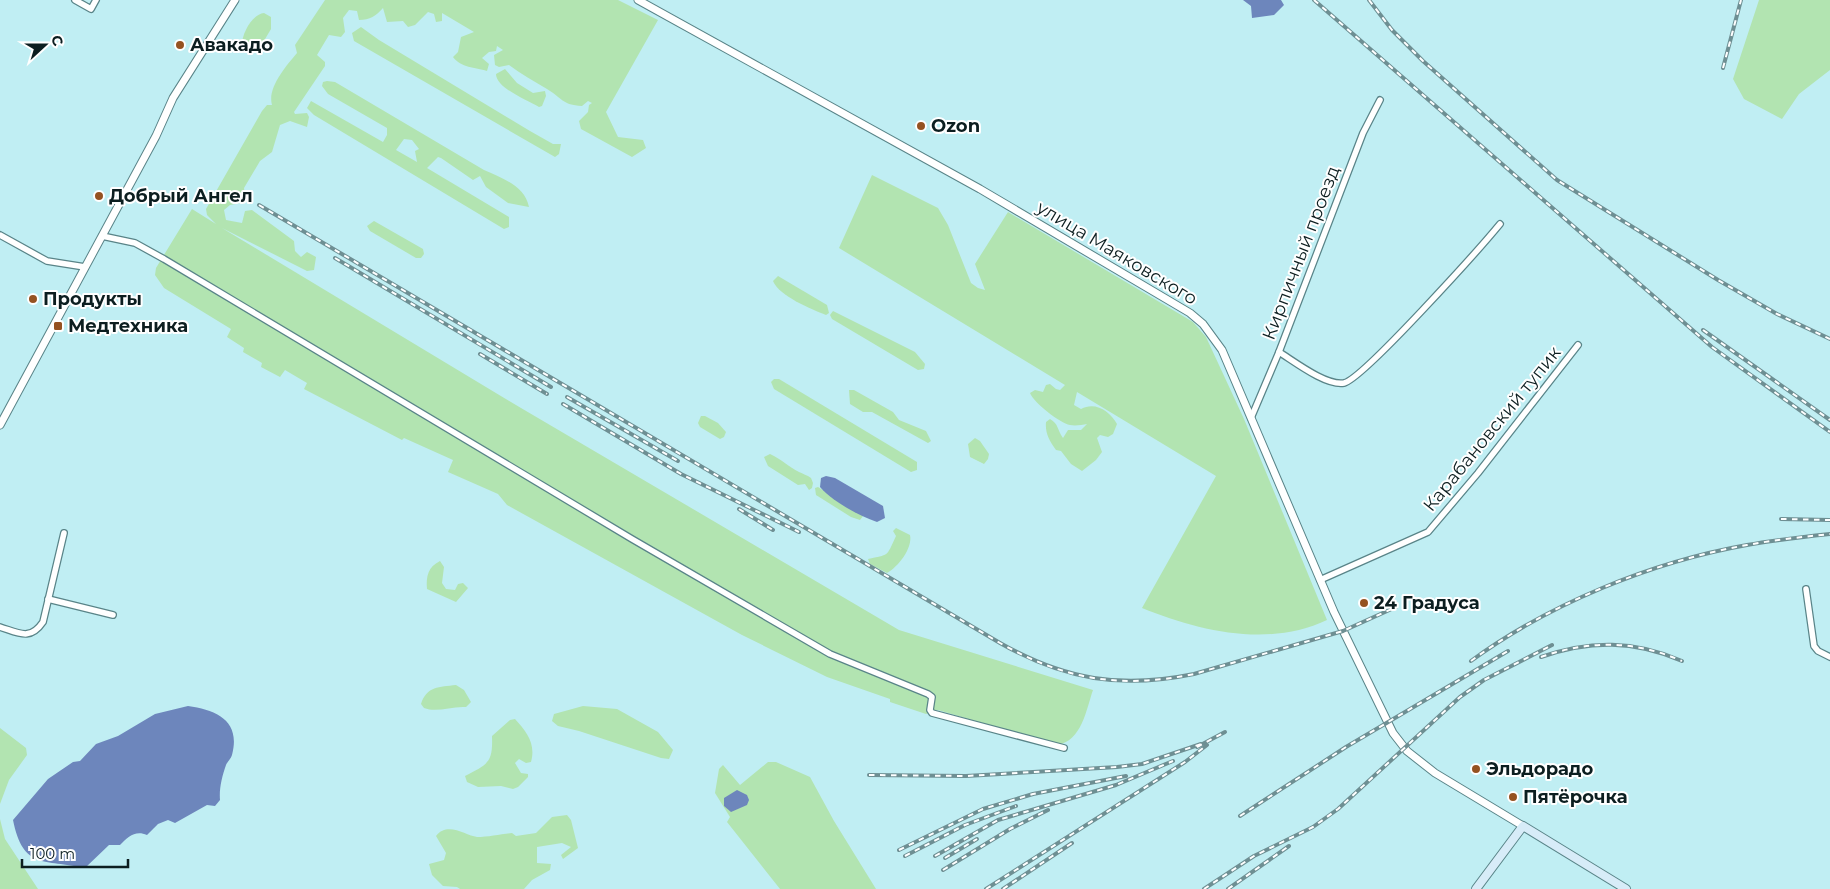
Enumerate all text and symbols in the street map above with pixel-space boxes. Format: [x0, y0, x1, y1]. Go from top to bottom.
north arrow [20, 20, 70, 70]
text: С [47, 32, 67, 48]
place label: Авакадо [190, 34, 273, 56]
marker: Авакадо [174, 39, 186, 51]
place label: Ozon [931, 115, 980, 137]
marker: Ozon [915, 120, 927, 132]
street label: Кирпичный проезд [1258, 163, 1344, 343]
place label: Добрый Ангел [109, 185, 253, 207]
marker: Добрый Ангел [93, 190, 105, 202]
street label: улица Маяковского [1032, 196, 1201, 310]
place label: Продукты [43, 288, 142, 310]
marker: Продукты [27, 293, 39, 305]
place label: Медтехника [68, 315, 188, 337]
marker: Медтехника [52, 320, 64, 332]
street label: Карабановский тупик [1419, 342, 1566, 516]
place label: 24 Градуса [1374, 592, 1480, 614]
marker: 24 Градуса [1358, 597, 1370, 609]
place label: Эльдорадо [1486, 758, 1593, 780]
marker: Эльдорадо [1470, 763, 1482, 775]
place label: Пятёрочка [1523, 786, 1628, 808]
marker: Пятёрочка [1507, 791, 1519, 803]
scale bar [22, 836, 129, 868]
text: 100 m [30, 844, 75, 863]

